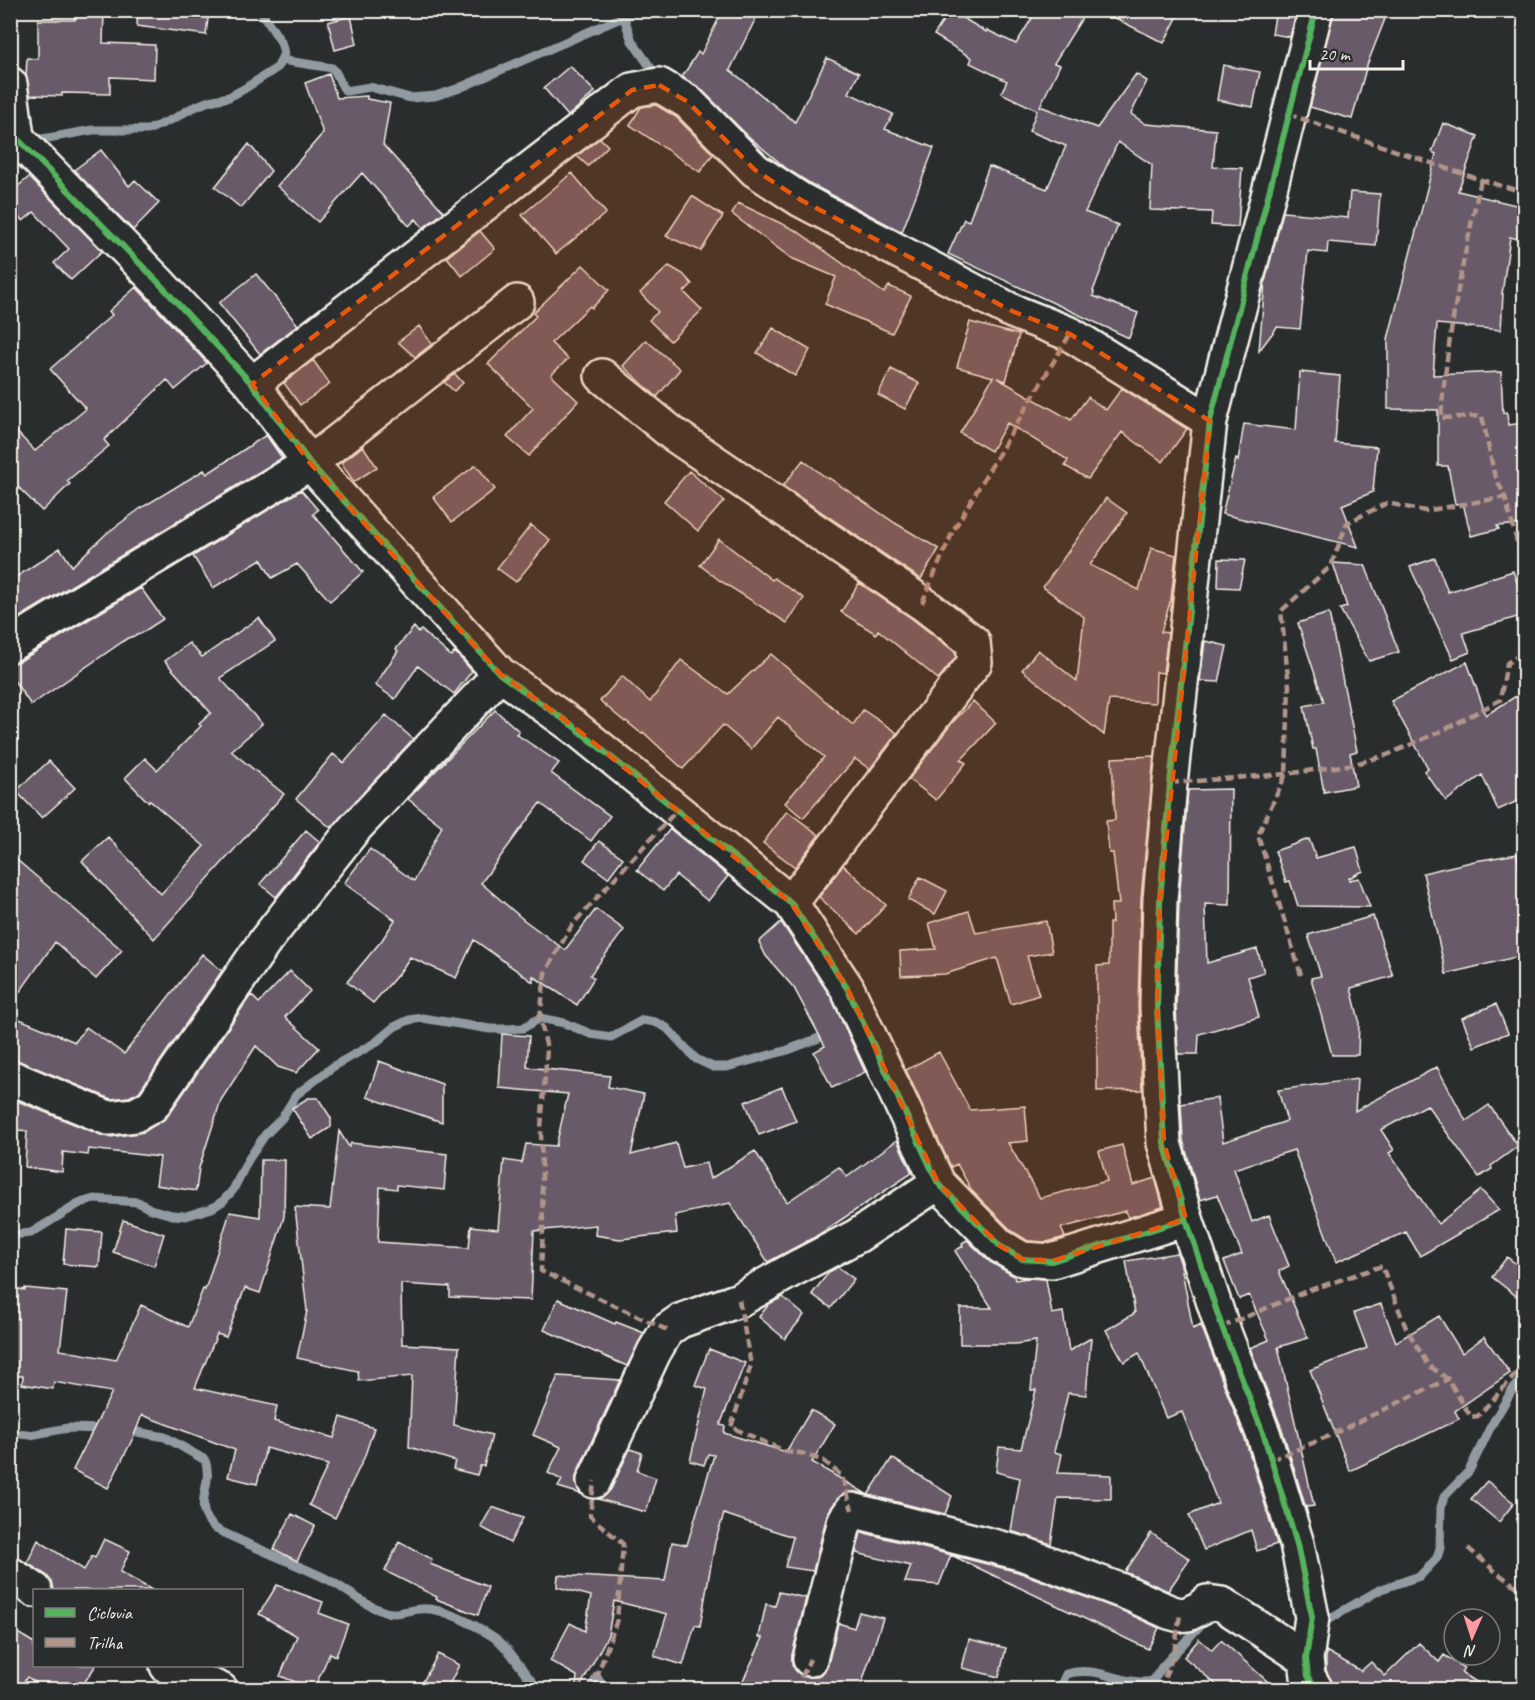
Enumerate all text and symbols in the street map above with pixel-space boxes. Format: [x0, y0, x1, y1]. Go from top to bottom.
scale bar [1310, 33, 1403, 71]
text: 20 m [1319, 43, 1352, 65]
legend [33, 1589, 243, 1667]
text: Ciclovia [87, 1602, 133, 1624]
north arrow [1442, 1607, 1502, 1667]
text: Trilha [87, 1632, 124, 1654]
text: N [1463, 1641, 1477, 1661]

